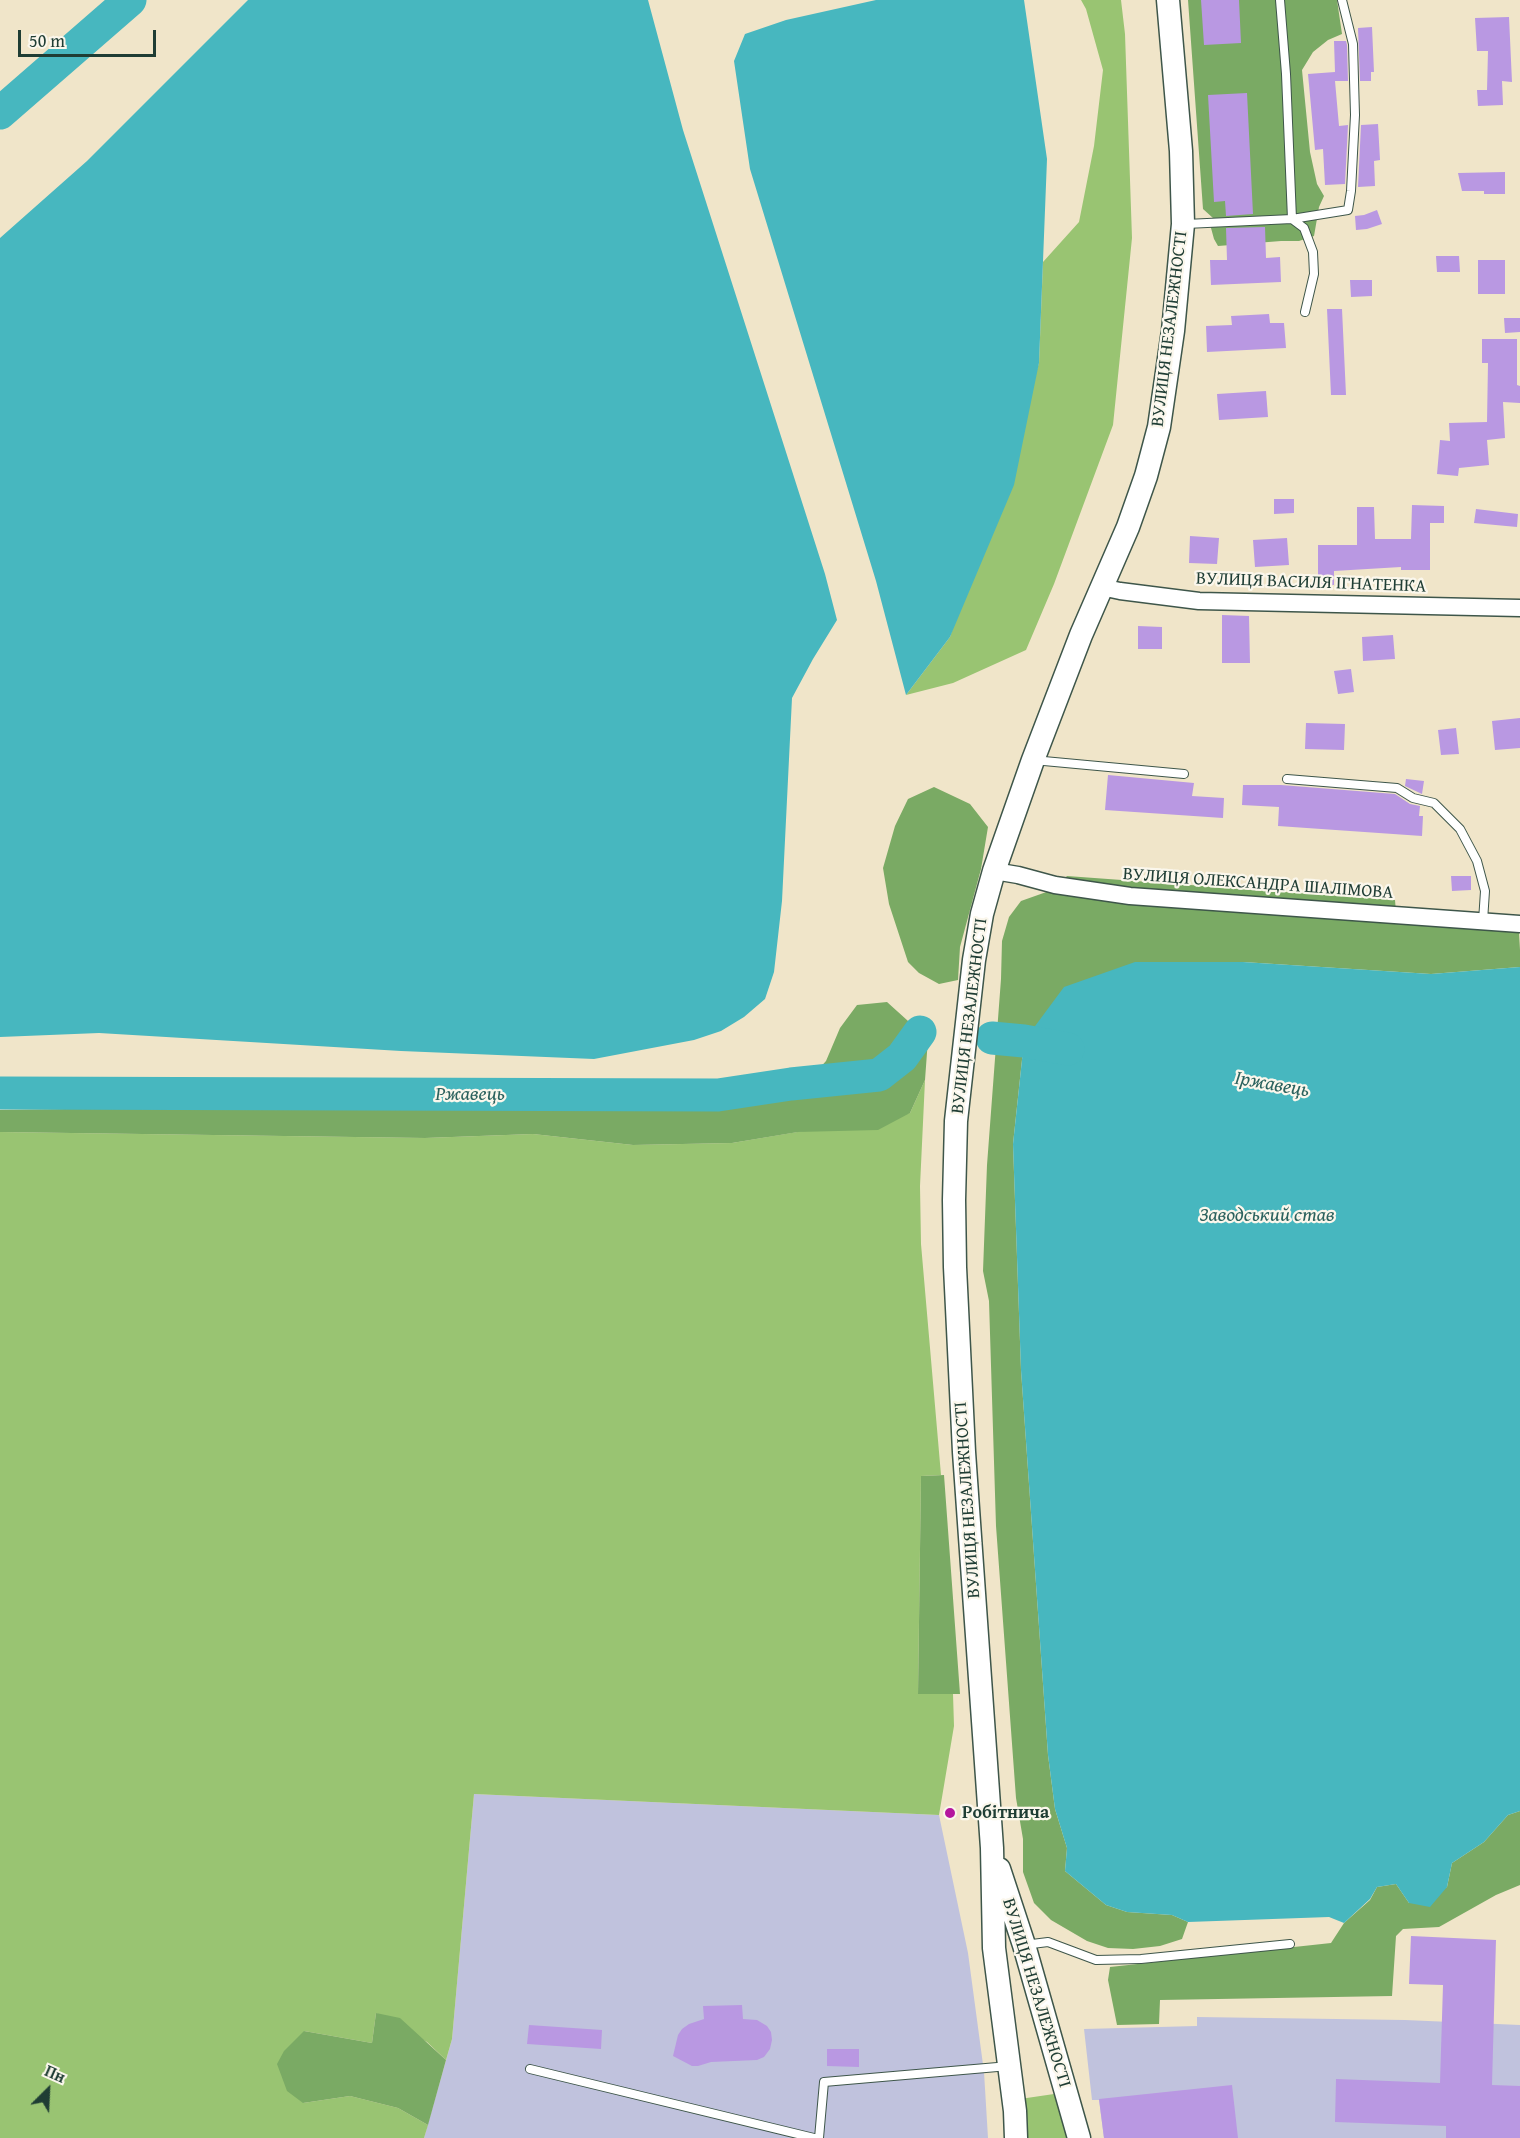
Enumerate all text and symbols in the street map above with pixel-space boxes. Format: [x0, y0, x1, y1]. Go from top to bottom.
scale bar [21, 18, 159, 56]
text: 50 m [29, 27, 65, 54]
street label: ВУЛИЦЯ НЕЗАЛЕЖНОСТІ [1147, 230, 1193, 428]
street label: ВУЛИЦЯ ВАСИЛЯ ІГНАТЕНКА [1196, 568, 1426, 598]
street label: ВУЛИЦЯ ОЛЕКСАНДРА ШАЛІМОВА [1122, 864, 1394, 904]
street label: ВУЛИЦЯ НЕЗАЛЕЖНОСТІ [947, 917, 993, 1115]
water label: Іржавець [1233, 1067, 1311, 1103]
water label: Ржавець [435, 1083, 505, 1107]
water label: Заводський став [1199, 1204, 1335, 1228]
street label: ВУЛИЦЯ НЕЗАЛЕЖНОСТІ [950, 1401, 986, 1599]
place label: Робітнича [962, 1802, 1049, 1824]
marker: Робітнича [943, 1806, 957, 1820]
street label: ВУЛИЦЯ НЕЗАЛЕЖНОСТІ [997, 1896, 1075, 2090]
text: Пн [41, 2058, 70, 2089]
north arrow [18, 2060, 78, 2120]

